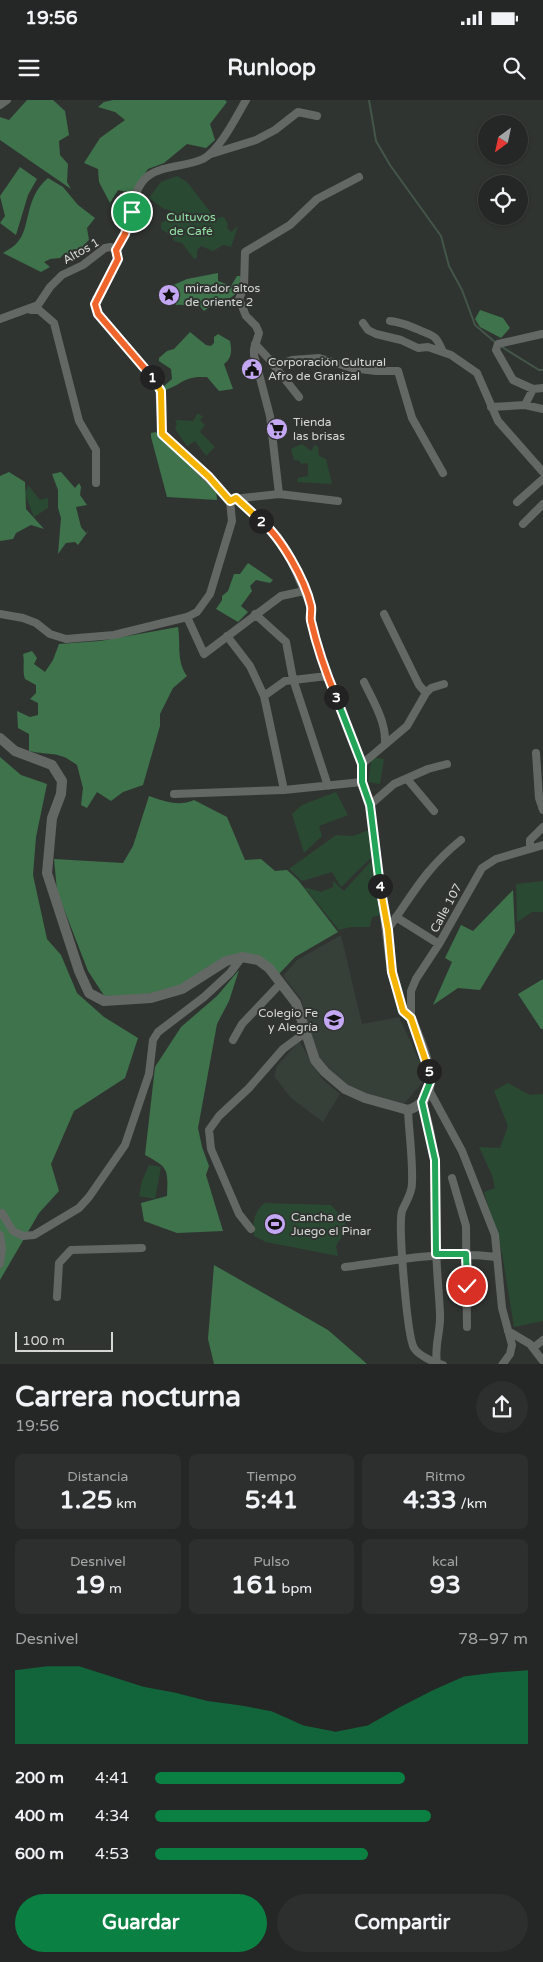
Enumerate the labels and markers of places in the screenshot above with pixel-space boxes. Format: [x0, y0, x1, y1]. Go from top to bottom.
pin [111, 191, 153, 233]
place label: mirador altos de oriente 2 [185, 281, 260, 309]
place icon: mirador altos de oriente 2 [157, 283, 181, 307]
place label: Corporación Cultural Afro de Granizal [268, 355, 386, 383]
public building icon: Corporación Cultural Afro de Granizal [240, 357, 264, 381]
pin: 1 [140, 364, 164, 390]
place label: Tienda las brisas [293, 415, 345, 443]
supermarket icon: Tienda las brisas [265, 417, 289, 441]
pin: 2 [248, 508, 274, 534]
pin: 3 [324, 684, 348, 710]
pin: 4 [368, 874, 392, 898]
place label: Colegio Fe y Alegría [258, 1006, 318, 1034]
school or university icon: Colegio Fe y Alegría [322, 1008, 346, 1032]
pin: 5 [416, 1058, 442, 1084]
place label: Cancha de Juego el Pinar [291, 1210, 372, 1238]
sports icon: Cancha de Juego el Pinar [263, 1212, 287, 1236]
pin [446, 1265, 488, 1307]

